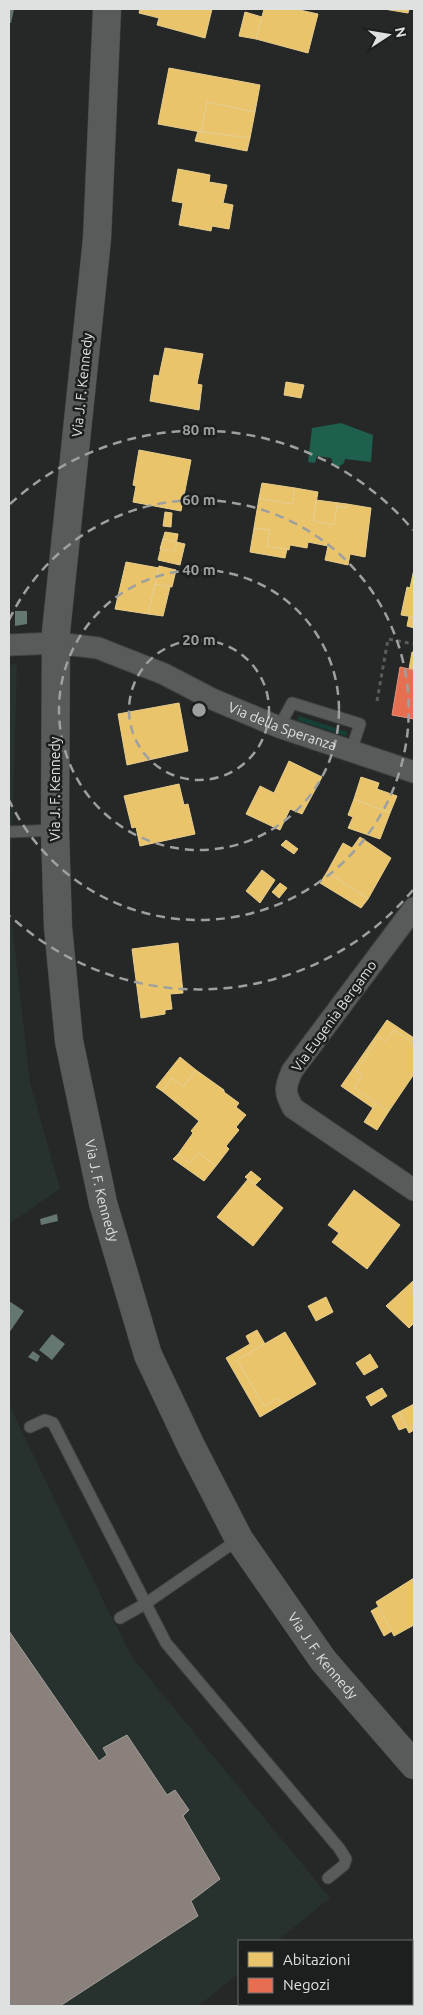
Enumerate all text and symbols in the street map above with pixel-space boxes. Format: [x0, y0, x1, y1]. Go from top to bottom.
north arrow [363, 10, 413, 60]
text: N [392, 26, 410, 39]
street label: Via J. F. Kennedy [69, 332, 95, 438]
text: 80 m [182, 421, 216, 438]
text: 60 m [182, 491, 216, 508]
text: 40 m [182, 561, 216, 578]
text: 20 m [182, 631, 216, 648]
street label: Via della Speranza [226, 699, 339, 754]
centre of rings [190, 701, 208, 719]
street label: Via J. F. Kennedy [47, 736, 63, 841]
street label: Via Eugenia Bergamo [288, 957, 380, 1075]
street label: Via J. F. Kennedy [82, 1138, 122, 1244]
street label: Via J. F. Kennedy [285, 1609, 361, 1702]
legend [238, 1940, 413, 2005]
text: Abitazioni [283, 1951, 350, 1968]
text: Negozi [283, 1976, 330, 1993]

